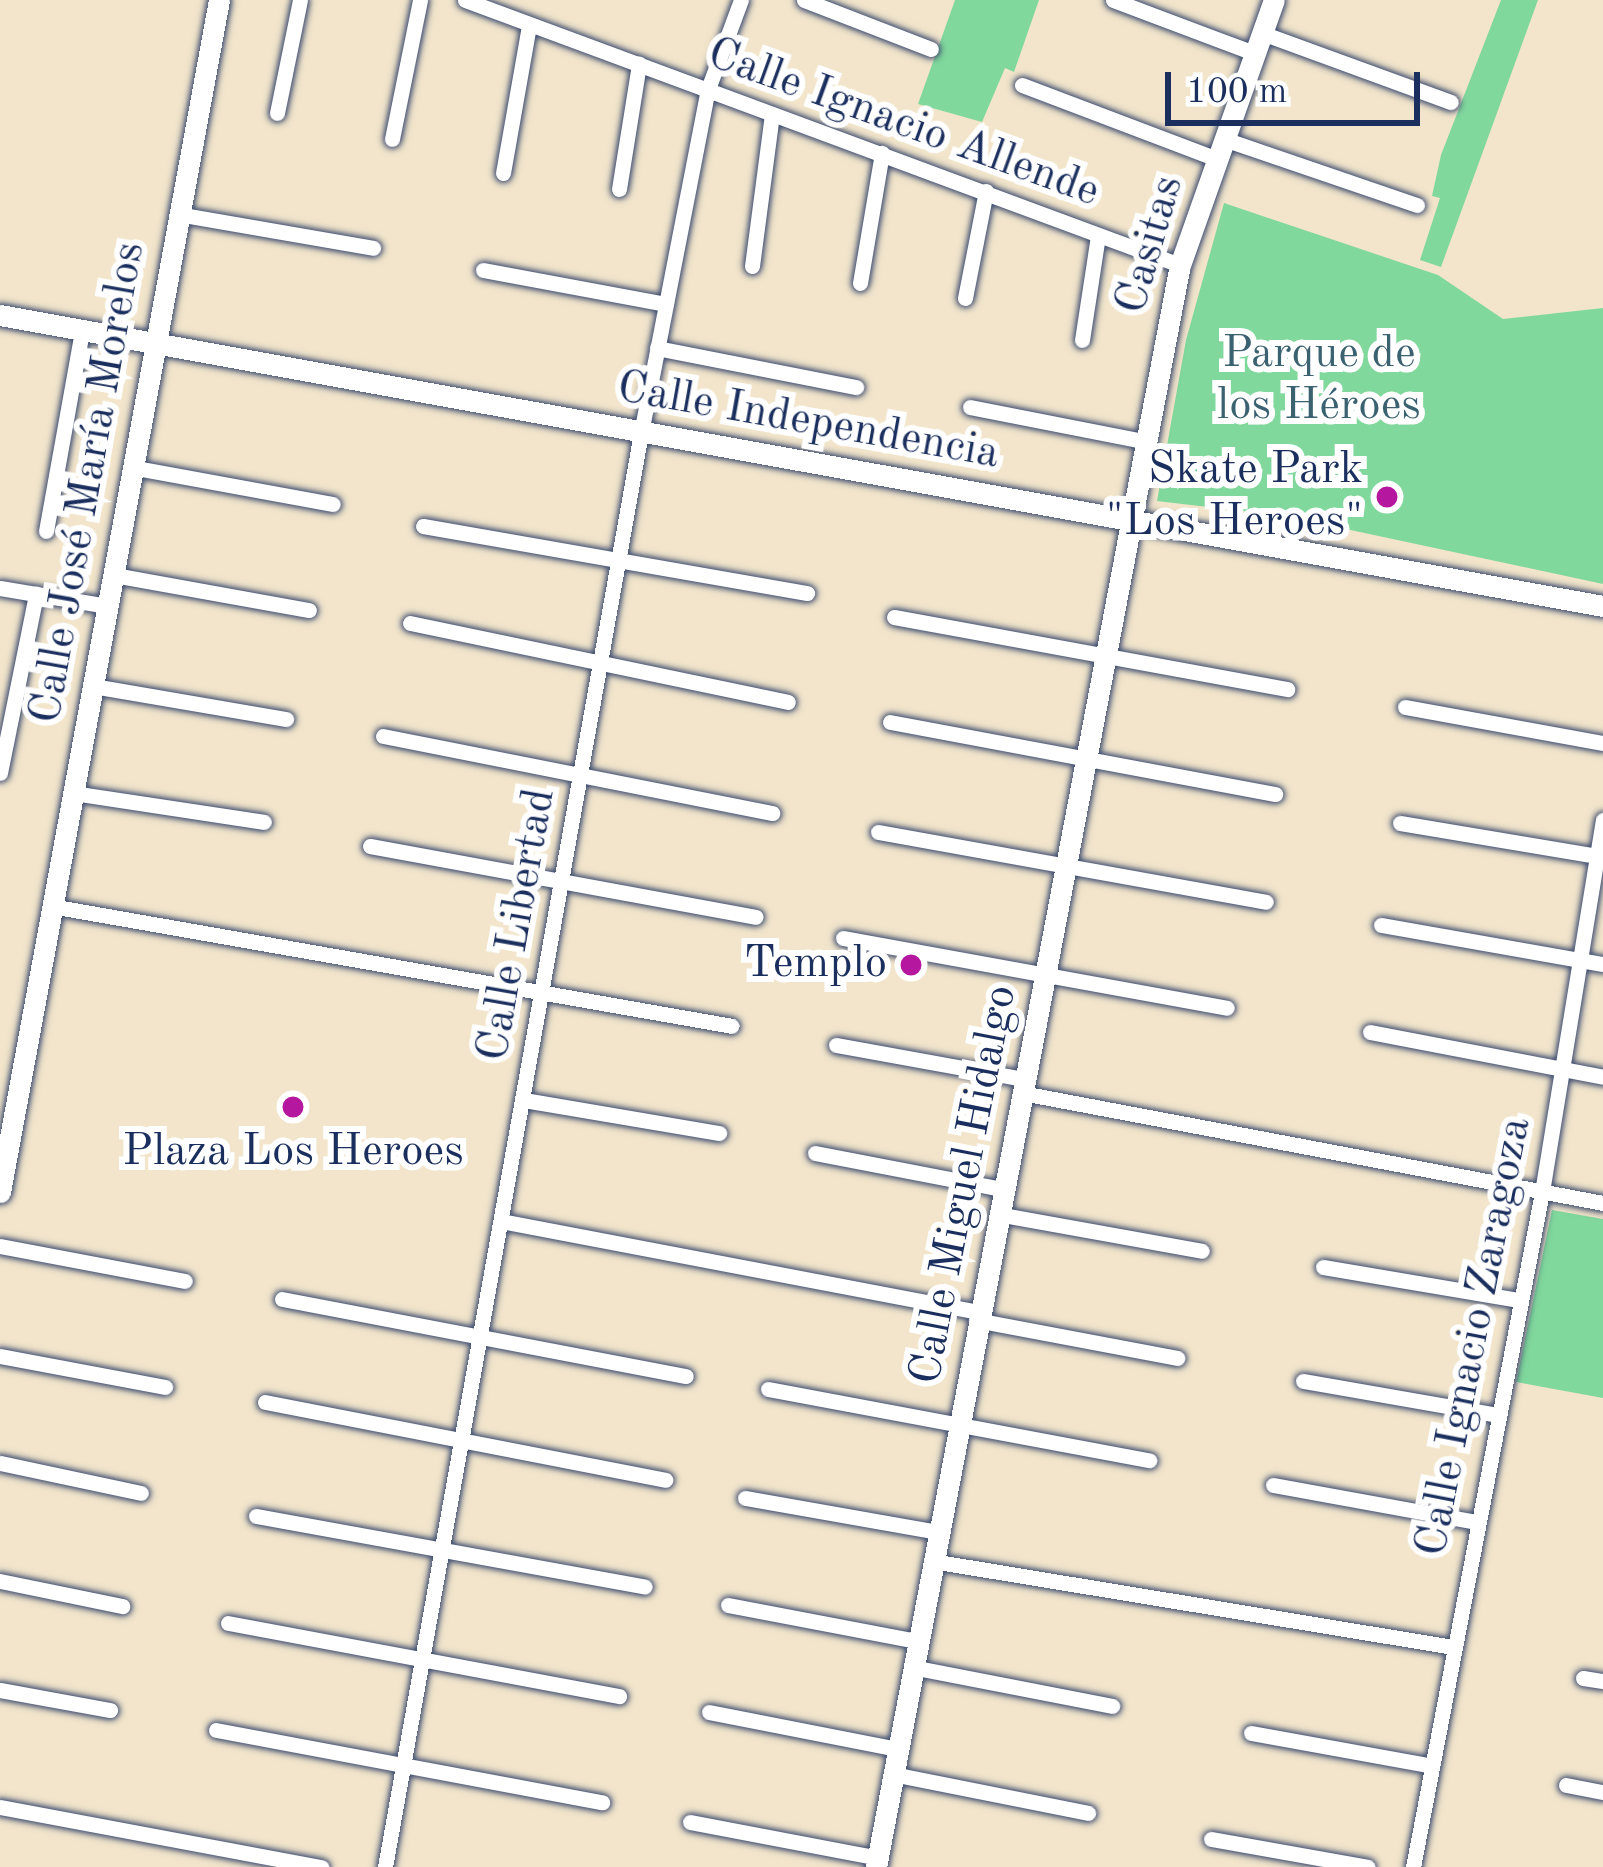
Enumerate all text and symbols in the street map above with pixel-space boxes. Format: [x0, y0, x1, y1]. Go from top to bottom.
street label: Calle Ignacio Allende [700, 28, 1106, 220]
scale bar [1171, 48, 1426, 122]
text: 100 m [1186, 75, 1287, 111]
street label: Casitas [1106, 170, 1196, 320]
street label: Calle José María Morelos [20, 238, 158, 728]
park label: Parque de los Héroes [1217, 328, 1421, 434]
street label: Calle Independencia [613, 362, 1003, 482]
place label: Skate Park "Los Heroes" [1106, 444, 1363, 550]
marker: Skate Park "Los Heroes" [1374, 484, 1400, 510]
street label: Calle Libertad [467, 784, 569, 1066]
place label: Templo [744, 938, 887, 992]
marker: Templo [898, 952, 924, 978]
street label: Calle Miguel Hidalgo [900, 981, 1030, 1389]
marker: Plaza Los Heroes [280, 1094, 306, 1120]
street label: Calle Ignacio Zaragoza [1406, 1113, 1544, 1561]
place label: Plaza Los Heroes [122, 1126, 464, 1180]

